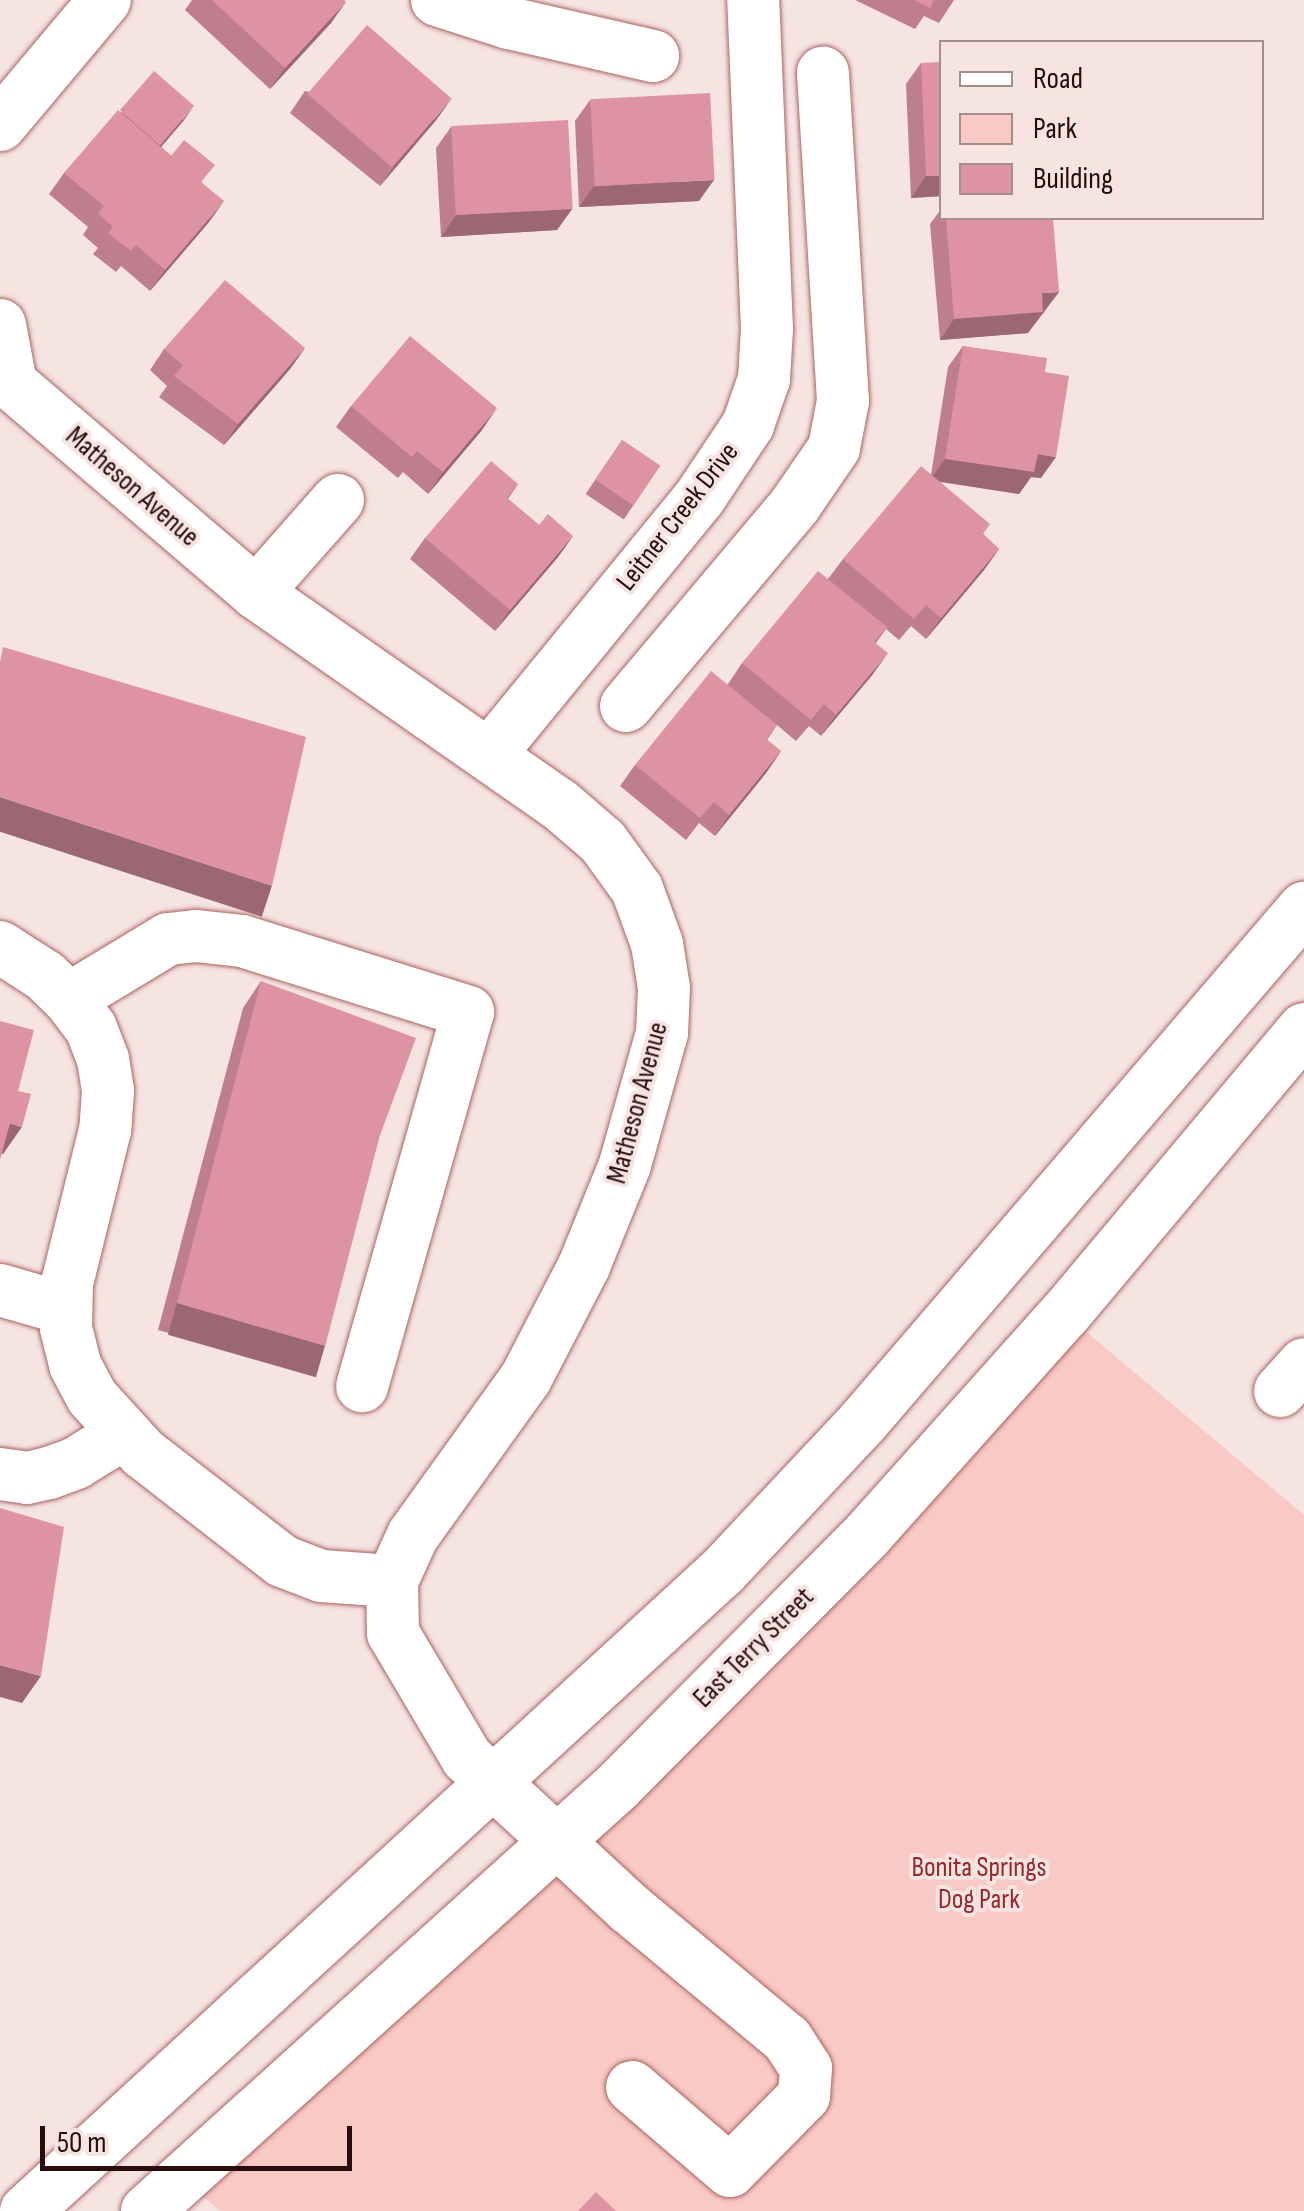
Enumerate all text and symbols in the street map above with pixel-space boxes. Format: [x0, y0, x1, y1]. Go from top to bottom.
legend [939, 40, 1264, 220]
text: Road [1033, 61, 1083, 97]
text: Park [1033, 111, 1077, 147]
text: Building [1033, 161, 1113, 197]
street label: Matheson Avenue [58, 420, 206, 554]
street label: Leitner Creek Drive [610, 436, 746, 598]
street label: Matheson Avenue [600, 1019, 676, 1187]
street label: East Terry Street [687, 1581, 821, 1715]
park label: Bonita Springs Dog Park [912, 1851, 1046, 1917]
scale bar [45, 2106, 358, 2168]
text: 50 m [57, 2125, 106, 2161]

